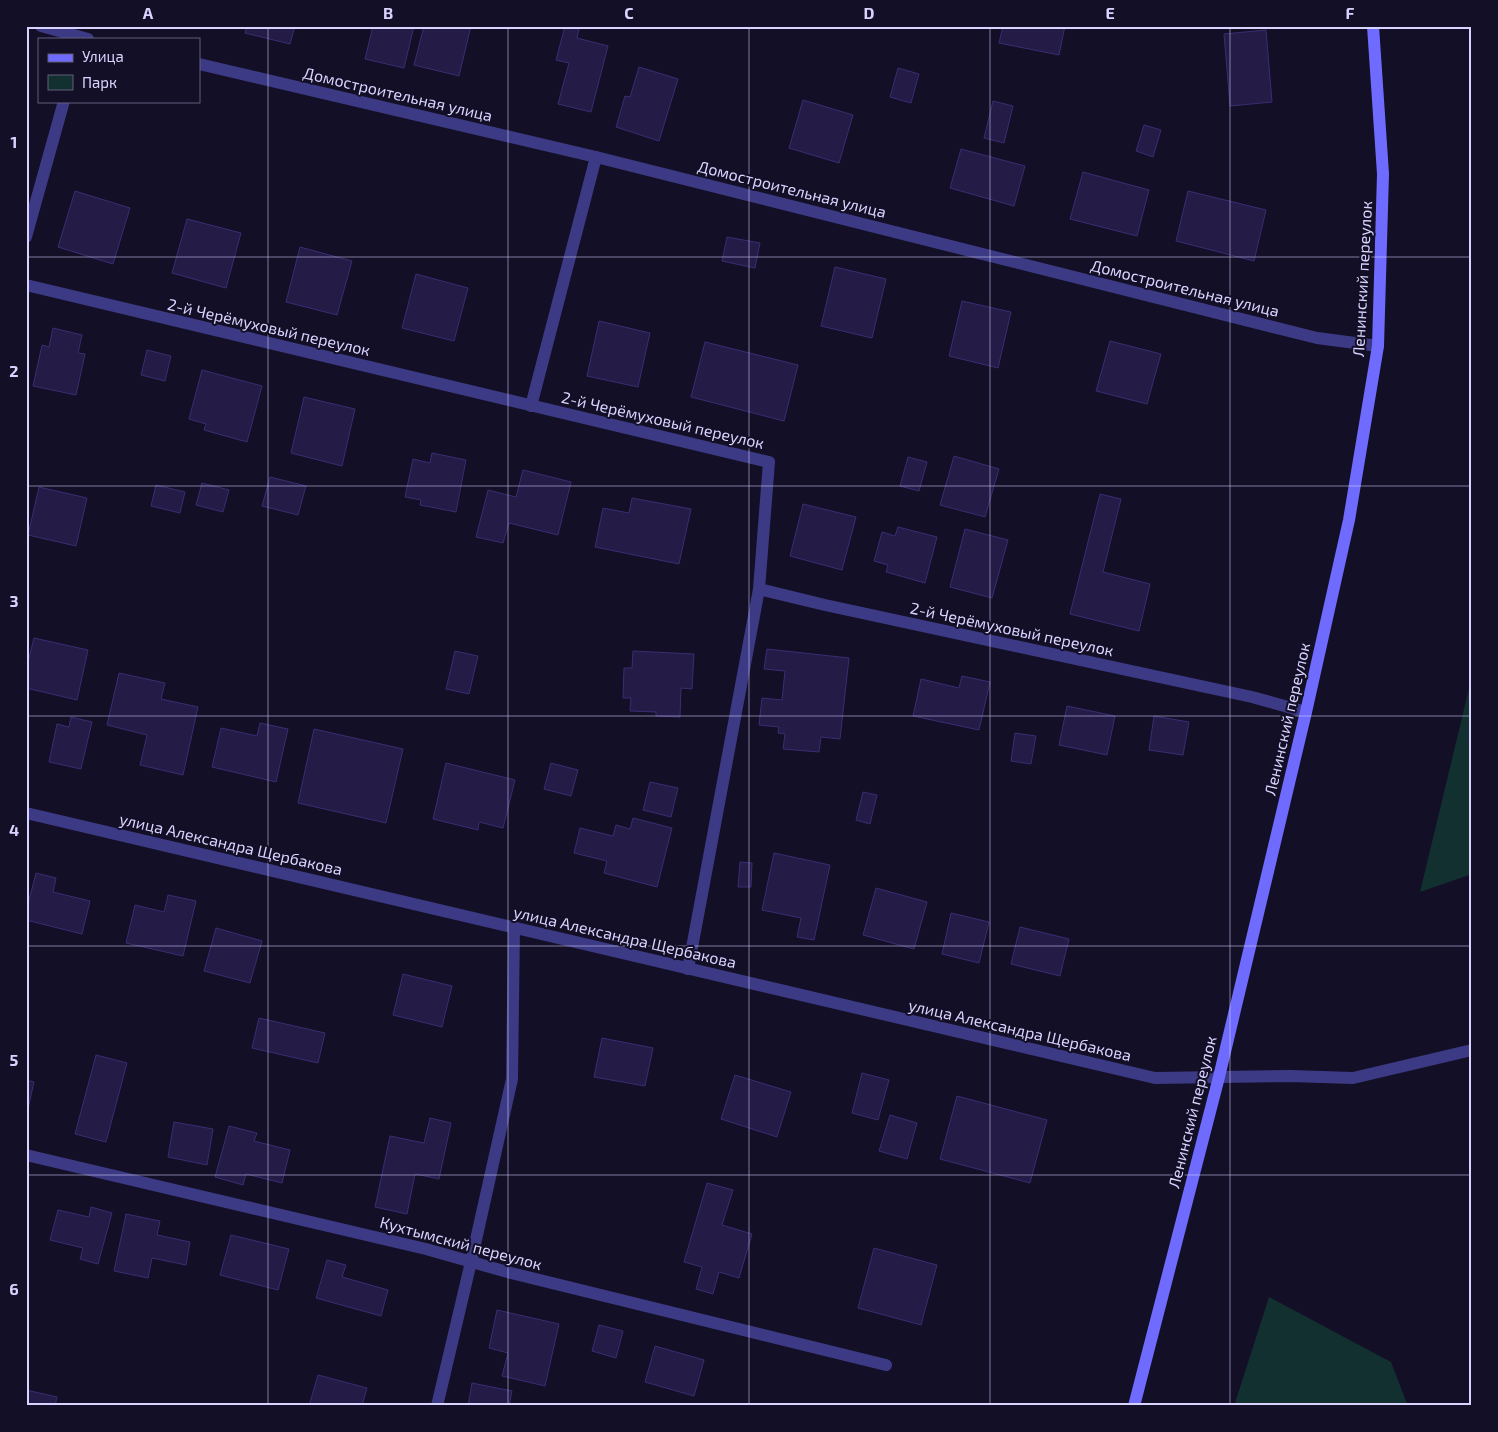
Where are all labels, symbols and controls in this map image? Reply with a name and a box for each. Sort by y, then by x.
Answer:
text: A [143,3,154,22]
text: B [383,3,393,22]
text: C [624,3,634,22]
text: D [864,3,875,22]
text: E [1105,3,1115,22]
text: F [1346,3,1355,22]
legend [38,38,200,102]
text: Улица [82,47,124,65]
street label: Домостроительная улица [301,62,495,126]
text: Парк [82,73,117,91]
text: 1 [11,132,17,151]
street label: Домостроительная улица [696,156,888,222]
street label: Ленинский переулок [1348,200,1376,358]
street label: Домостроительная улица [1089,255,1281,321]
street label: 2-й Черёмуховый переулок [166,294,373,360]
text: 2 [9,361,19,380]
street label: 2-й Черёмуховый переулок [560,387,767,453]
text: 3 [9,591,19,610]
street label: 2-й Черёмуховый переулок [908,598,1116,660]
street label: Ленинский переулок [1260,640,1314,797]
street label: улица Александра Щербакова [118,809,344,879]
text: 4 [9,820,19,839]
street label: улица Александра Щербакова [512,902,738,972]
street label: улица Александра Щербакова [907,995,1133,1065]
street label: Ленинский переулок [1163,1033,1221,1190]
text: 5 [10,1050,19,1069]
street label: Кухтымский переулок [378,1212,545,1274]
text: 6 [9,1279,19,1298]

